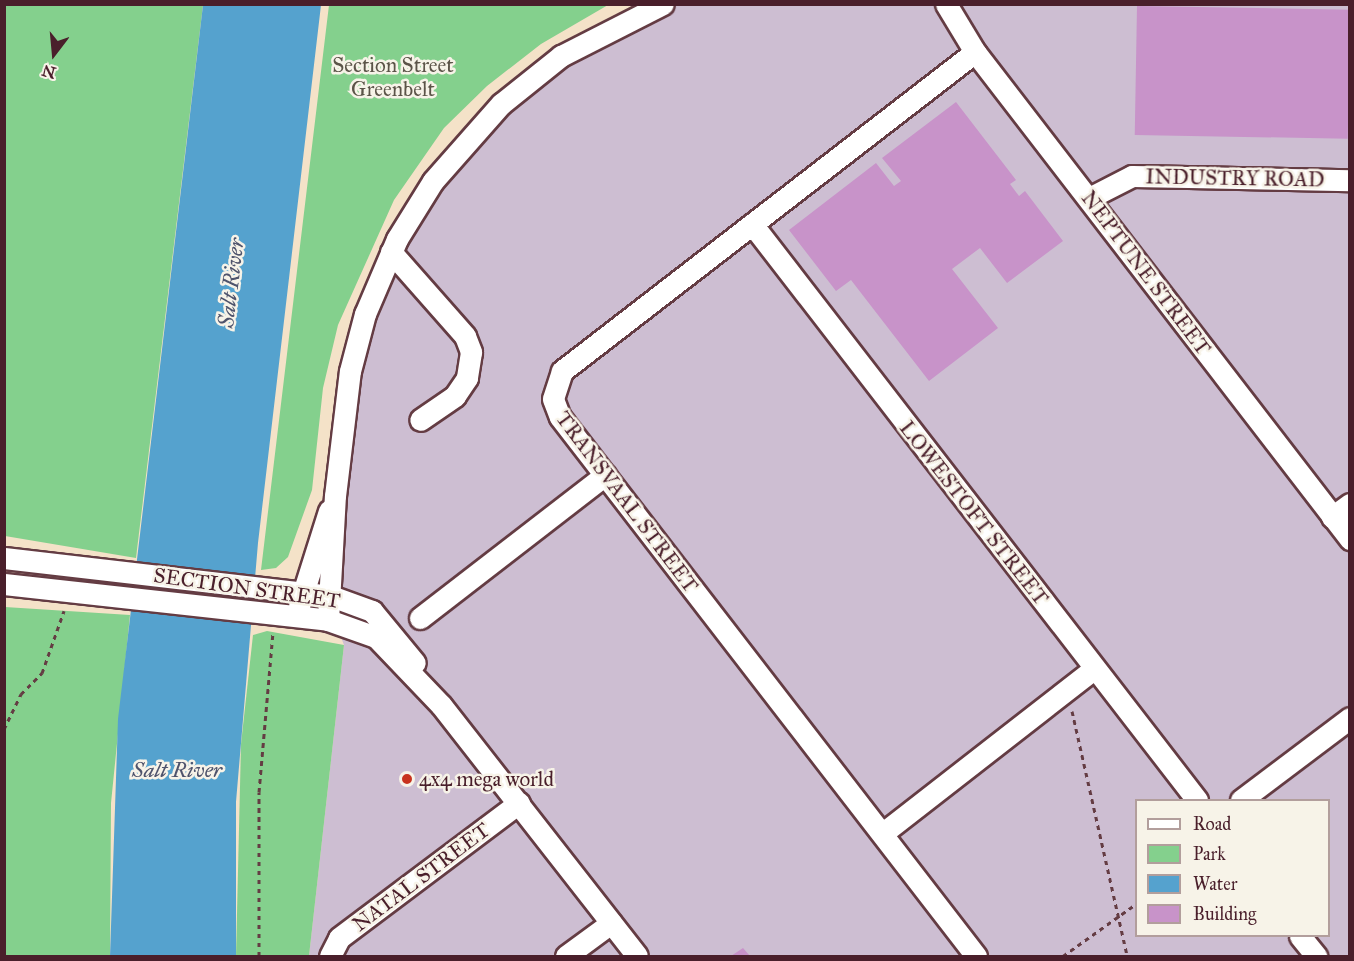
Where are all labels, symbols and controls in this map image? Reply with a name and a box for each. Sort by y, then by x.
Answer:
north arrow [24,24,84,84]
park label: Section Street Greenbelt [332,52,454,102]
text: N [40,61,58,83]
street label: INDUSTRY ROAD [1145,164,1325,192]
street label: NEPTUNE STREET [1076,186,1216,360]
water label: Salt River [212,237,250,329]
street label: TRANSVAAL STREET [551,406,703,598]
street label: LOWESTOFT STREET [894,416,1054,610]
street label: SECTION STREET [152,562,342,614]
water label: Salt River [132,757,222,783]
place label: 4x4 mega world [419,766,554,792]
marker: 4x4 mega world [400,772,414,786]
legend [1135,799,1330,937]
text: Road [1193,813,1231,835]
street label: NATAL STREET [347,817,495,937]
text: Park [1193,843,1226,865]
text: Water [1193,873,1237,895]
text: Building [1193,903,1256,925]

